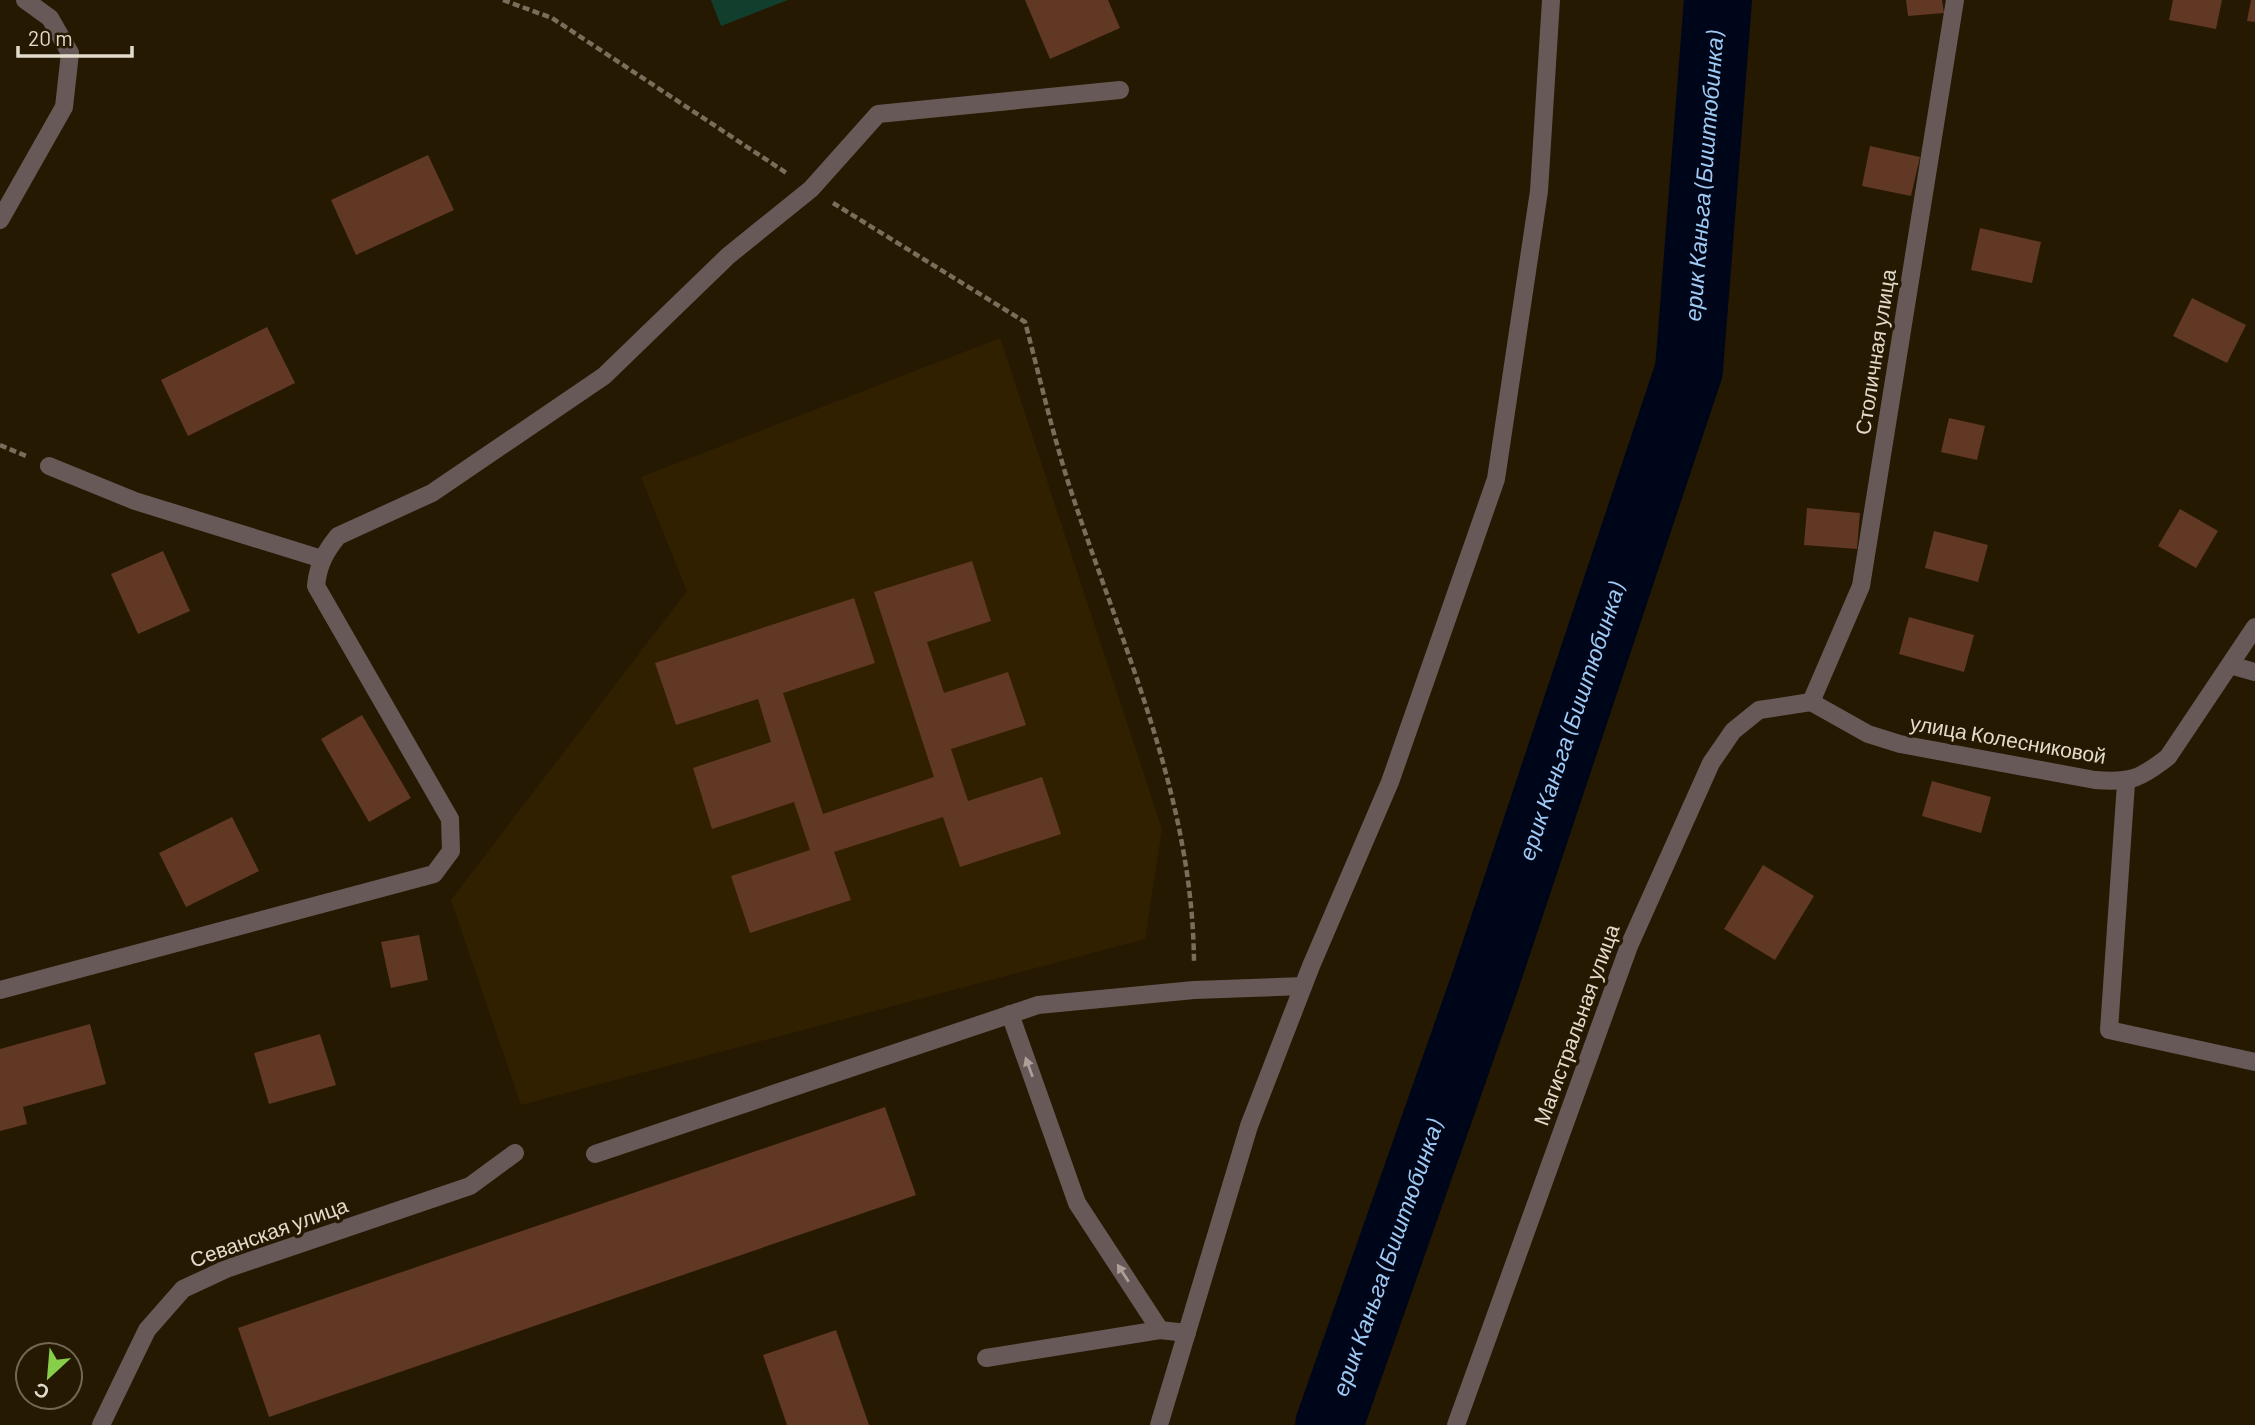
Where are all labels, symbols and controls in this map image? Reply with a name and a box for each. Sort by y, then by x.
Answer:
scale bar [18,14,131,58]
text: 20 m [28,25,73,50]
water label: ерик Каньга (Биштюбинка) [1678,29,1729,322]
street label: Столичная улица [1849,267,1900,436]
water label: ерик Каньга (Биштюбинка) [1512,578,1630,864]
street label: улица Колесниковой [1908,709,2108,768]
street label: Магистральная улица [1528,920,1624,1128]
one-way arrow [1023,1057,1034,1078]
water label: ерик Каньга (Биштюбинка) [1325,1115,1449,1399]
street label: Севанская улица [186,1191,351,1272]
one-way arrow [1117,1263,1130,1282]
north arrow [14,1341,84,1411]
text: С [30,1378,53,1405]

